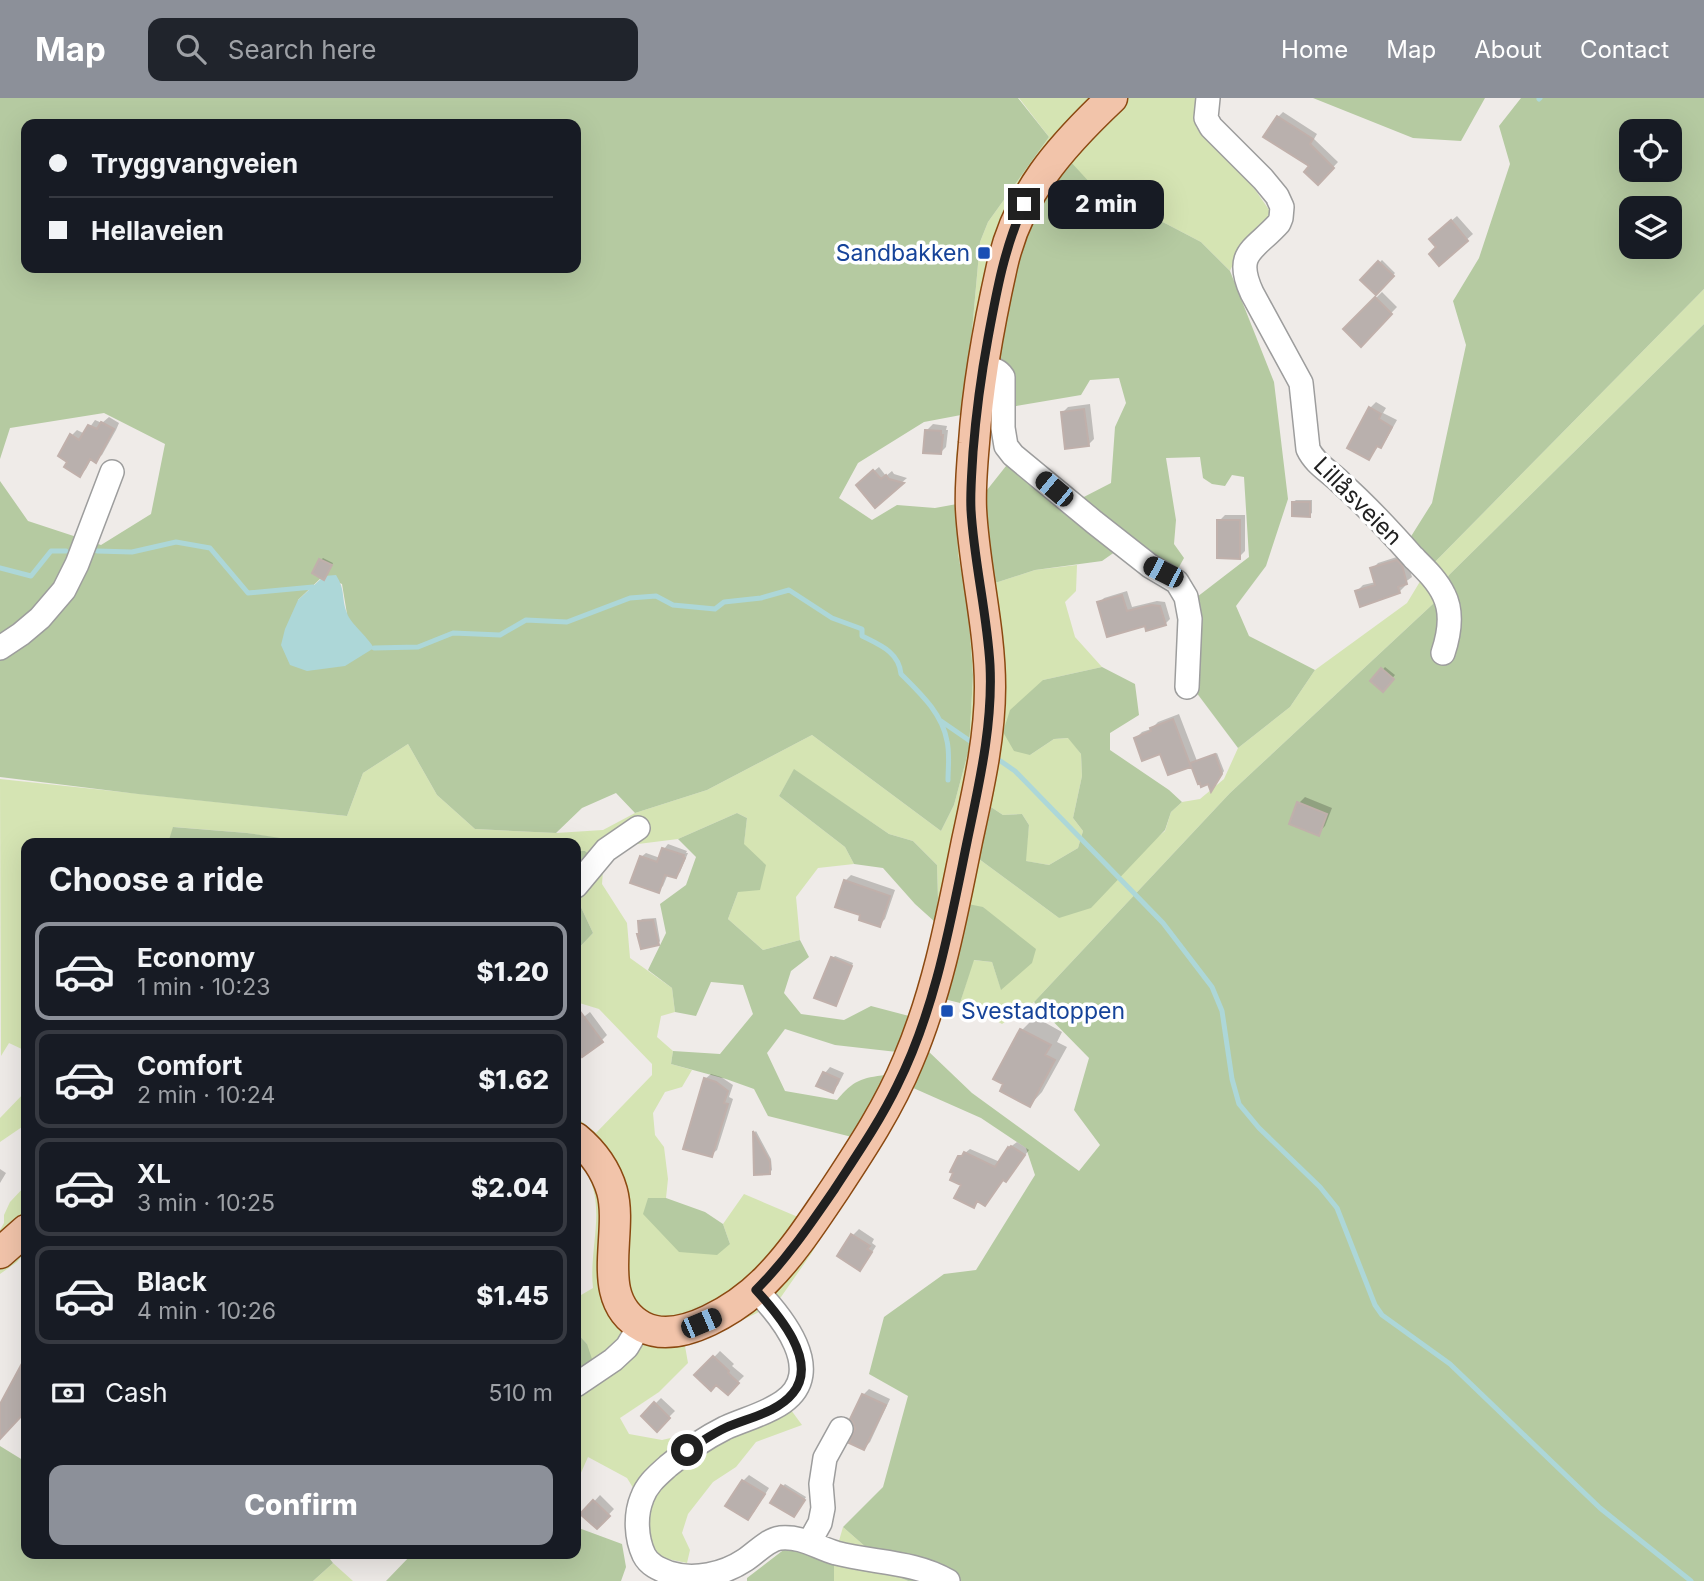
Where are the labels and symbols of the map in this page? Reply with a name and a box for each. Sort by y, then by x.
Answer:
callout: 2 min [1048,180,1164,228]
route end [1008,188,1040,220]
place label: Sandbakken [836,239,970,267]
marker: Sandbakken [976,245,992,261]
street label: Lillåsveien [1308,451,1408,551]
car [1032,467,1077,511]
car [1140,553,1187,591]
place label: Svestadtoppen [961,997,1125,1025]
marker: Svestadtoppen [939,1003,955,1019]
car [678,1305,725,1341]
route start [671,1434,703,1466]

